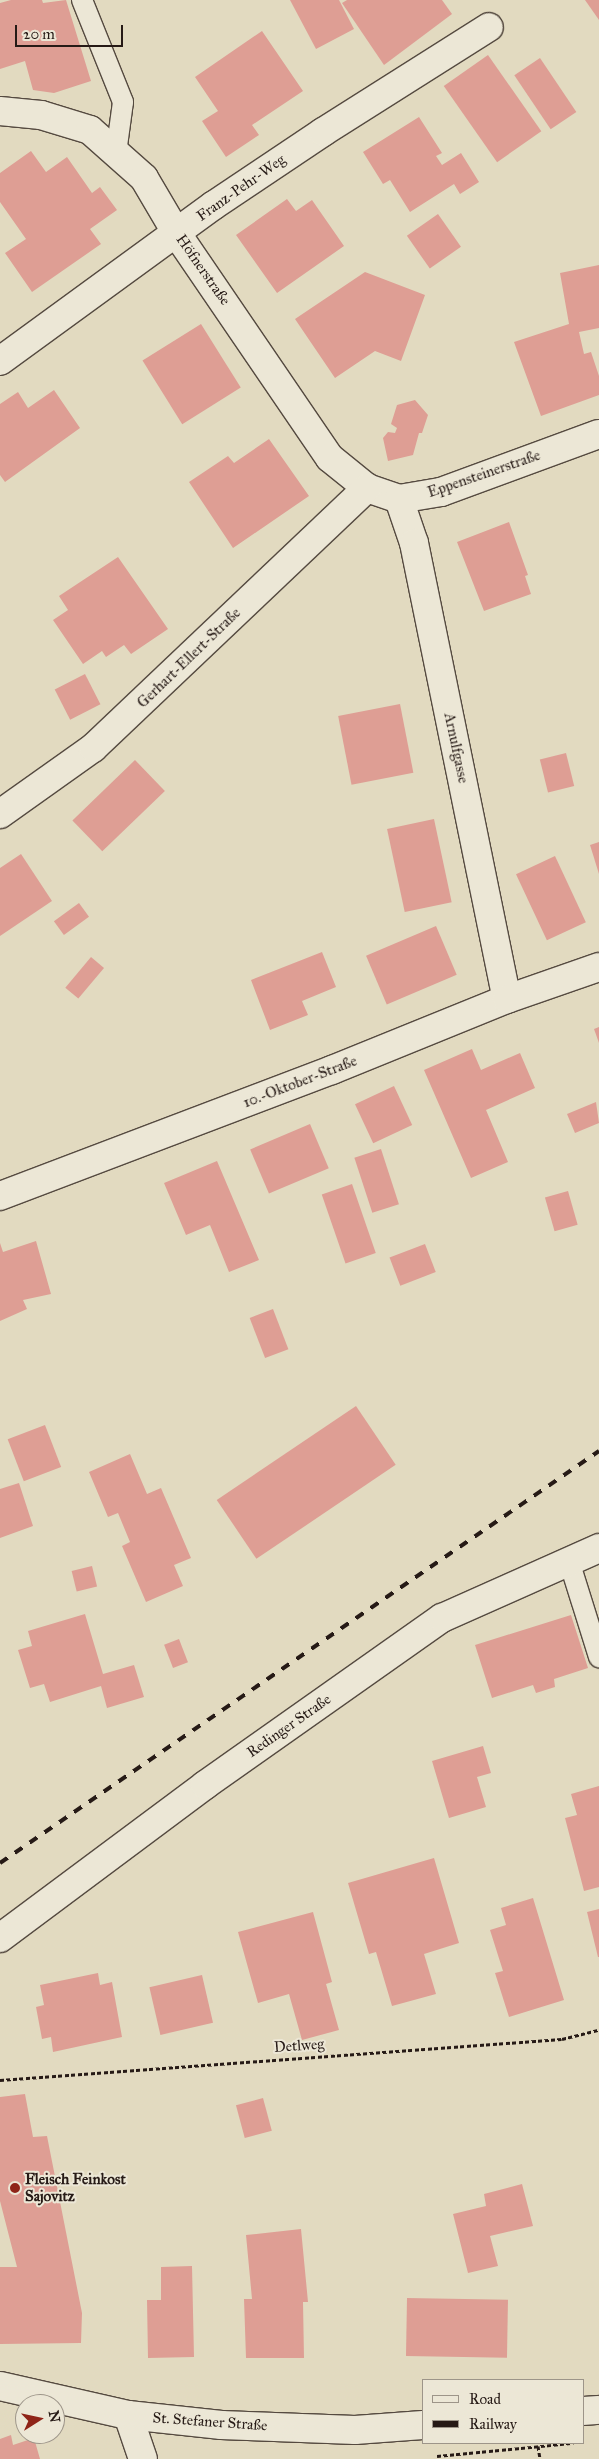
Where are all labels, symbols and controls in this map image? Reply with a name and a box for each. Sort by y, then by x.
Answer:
scale bar [18,15,125,47]
text: 20 m [23,25,55,43]
street label: Franz-Pehr-Weg [193,151,289,225]
street label: Höfnerstraße [172,231,234,309]
street label: Eppensteinerstraße [425,446,543,502]
street label: Gerhart-Ellert-Straße [134,604,244,712]
street label: Arnulfgasse [440,711,472,785]
street label: 10.-Oktober-Straße [241,1052,359,1112]
street label: Redinger Straße [243,1690,335,1762]
street label: Detlweg [273,2035,325,2057]
place label: Fleisch Feinkost Sajovitz [25,2170,126,2205]
marker: Fleisch Feinkost Sajovitz [9,2182,21,2194]
legend [422,2379,584,2444]
text: Road [469,2390,501,2408]
north arrow [15,2394,65,2444]
text: N [45,2409,64,2424]
street label: St. Stefaner Straße [152,2409,268,2435]
text: Railway [469,2415,517,2433]

